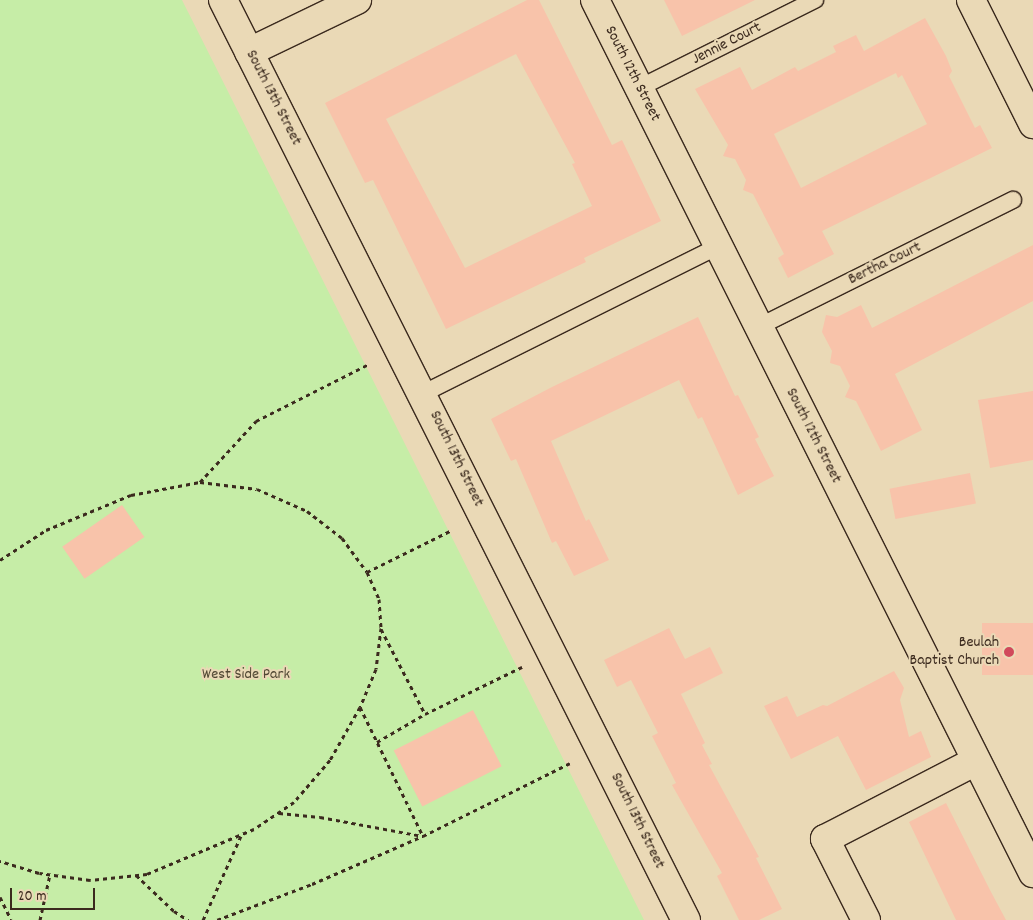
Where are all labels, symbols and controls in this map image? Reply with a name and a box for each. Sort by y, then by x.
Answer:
street label: Jennie Court [689,18,765,70]
street label: South 12th Street [600,23,664,125]
street label: South 13th Street [241,47,305,149]
street label: Bertha Court [845,238,925,290]
street label: South 12th Street [781,385,845,487]
street label: South 13th Street [424,408,488,510]
place label: Beulah Baptist Church [910,633,999,671]
marker: Beulah Baptist Church [1003,646,1015,658]
park label: West Side Park [202,665,290,685]
street label: South 13th Street [605,770,669,872]
scale bar [12,878,98,910]
text: 20 m [18,886,46,908]

